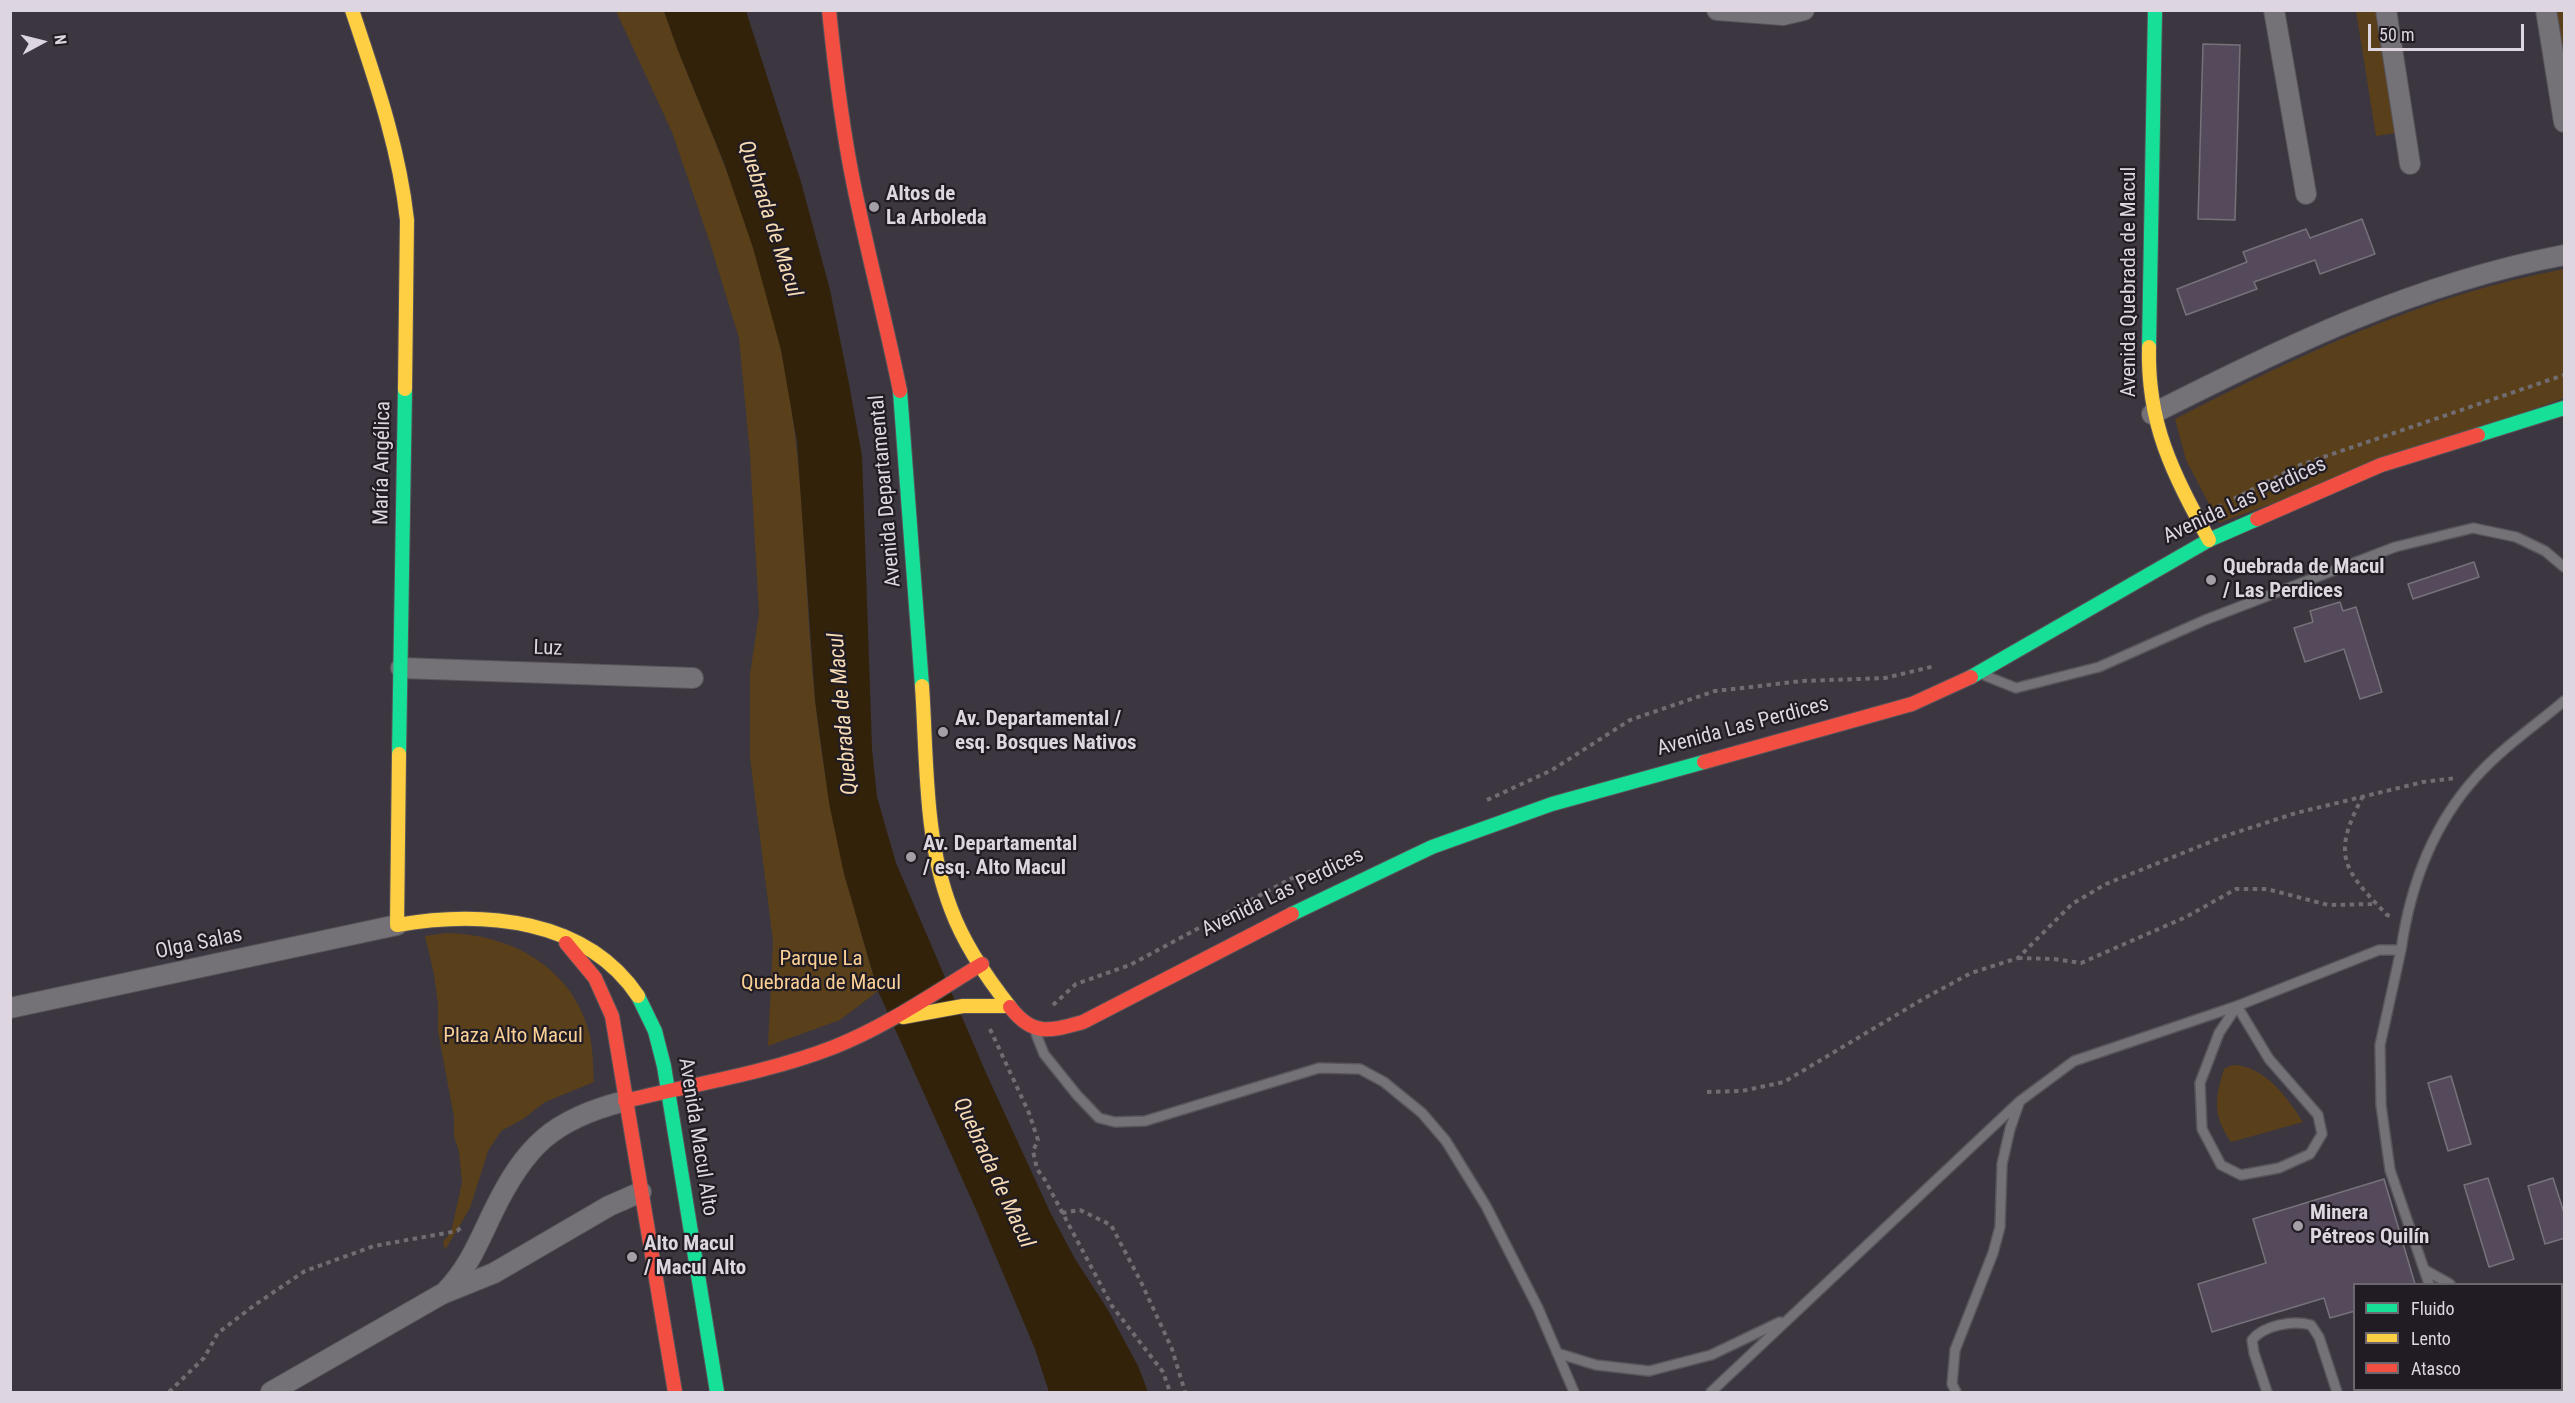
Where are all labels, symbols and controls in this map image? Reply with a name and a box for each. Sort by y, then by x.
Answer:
north arrow [12,12,72,72]
scale bar [2371,12,2527,50]
text: 50 m [2379,24,2414,45]
text: N [50,34,70,46]
water label: Quebrada de Macul [731,138,807,300]
street label: Avenida Quebrada de Macul [2117,167,2143,397]
place label: Altos de La Arboleda [886,182,987,232]
marker: Altos de La Arboleda [867,200,881,214]
street label: Avenida Departamental [865,394,907,588]
street label: María Angélica [369,401,397,525]
street label: Avenida Las Perdices [2159,452,2331,550]
place label: Quebrada de Macul / Las Perdices [2223,555,2385,605]
marker: Quebrada de Macul / Las Perdices [2204,573,2218,587]
water label: Quebrada de Macul [824,632,864,796]
street label: Luz [533,636,563,662]
street label: Avenida Las Perdices [1654,692,1832,762]
place label: Av. Departamental / esq. Bosques Nativos [955,707,1137,757]
marker: Av. Departamental / esq. Bosques Nativos [936,725,950,739]
place label: Av. Departamental / esq. Alto Macul [923,832,1077,882]
street label: Avenida Las Perdices [1198,843,1368,943]
marker: Av. Departamental / esq. Alto Macul [904,850,918,864]
street label: Olga Salas [153,923,245,965]
park label: Parque La Quebrada de Macul [741,947,901,997]
park label: Plaza Alto Macul [443,1024,583,1050]
street label: Avenida Macul Alto [672,1056,722,1218]
water label: Quebrada de Macul [947,1094,1039,1252]
place label: Minera Pétreos Quilín [2310,1201,2429,1251]
marker: Minera Pétreos Quilín [2291,1219,2305,1233]
place label: Alto Macul / Macul Alto [644,1232,746,1282]
marker: Alto Macul / Macul Alto [625,1250,639,1264]
legend [2353,1283,2563,1391]
text: Fluido [2411,1298,2455,1319]
text: Lento [2411,1328,2451,1349]
text: Atasco [2411,1358,2461,1379]

